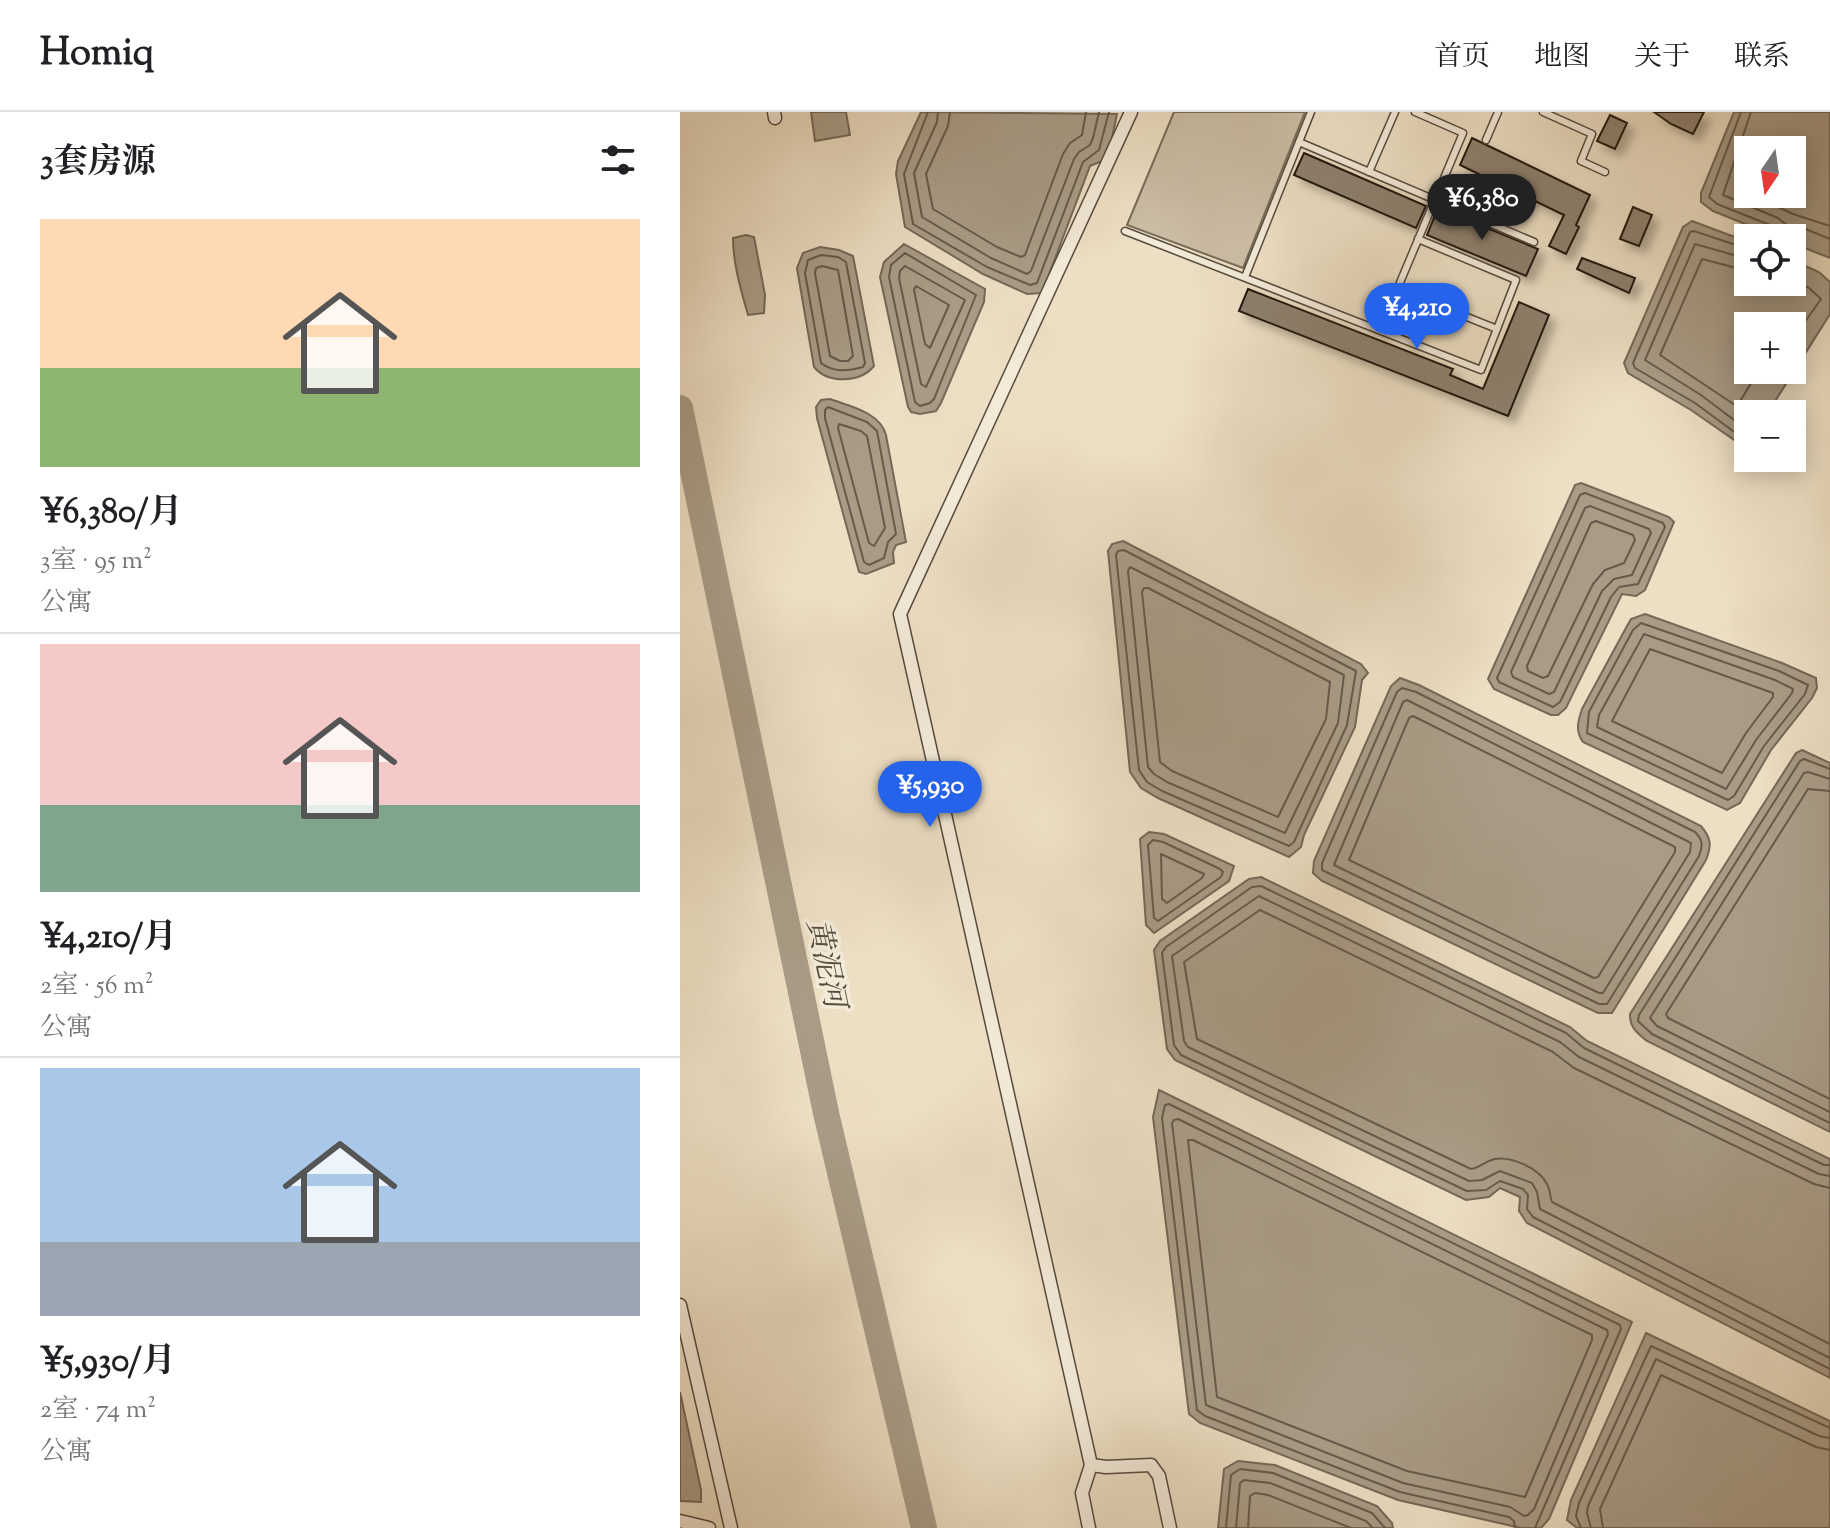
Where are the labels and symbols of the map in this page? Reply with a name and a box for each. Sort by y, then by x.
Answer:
north arrow [1734,136,1806,208]
pin: ¥6,380 [1417,174,1547,242]
pin: ¥4,210 [1352,283,1482,351]
pin: ¥5,930 [865,761,995,829]
water label: 黄泥河 [794,915,856,1017]

